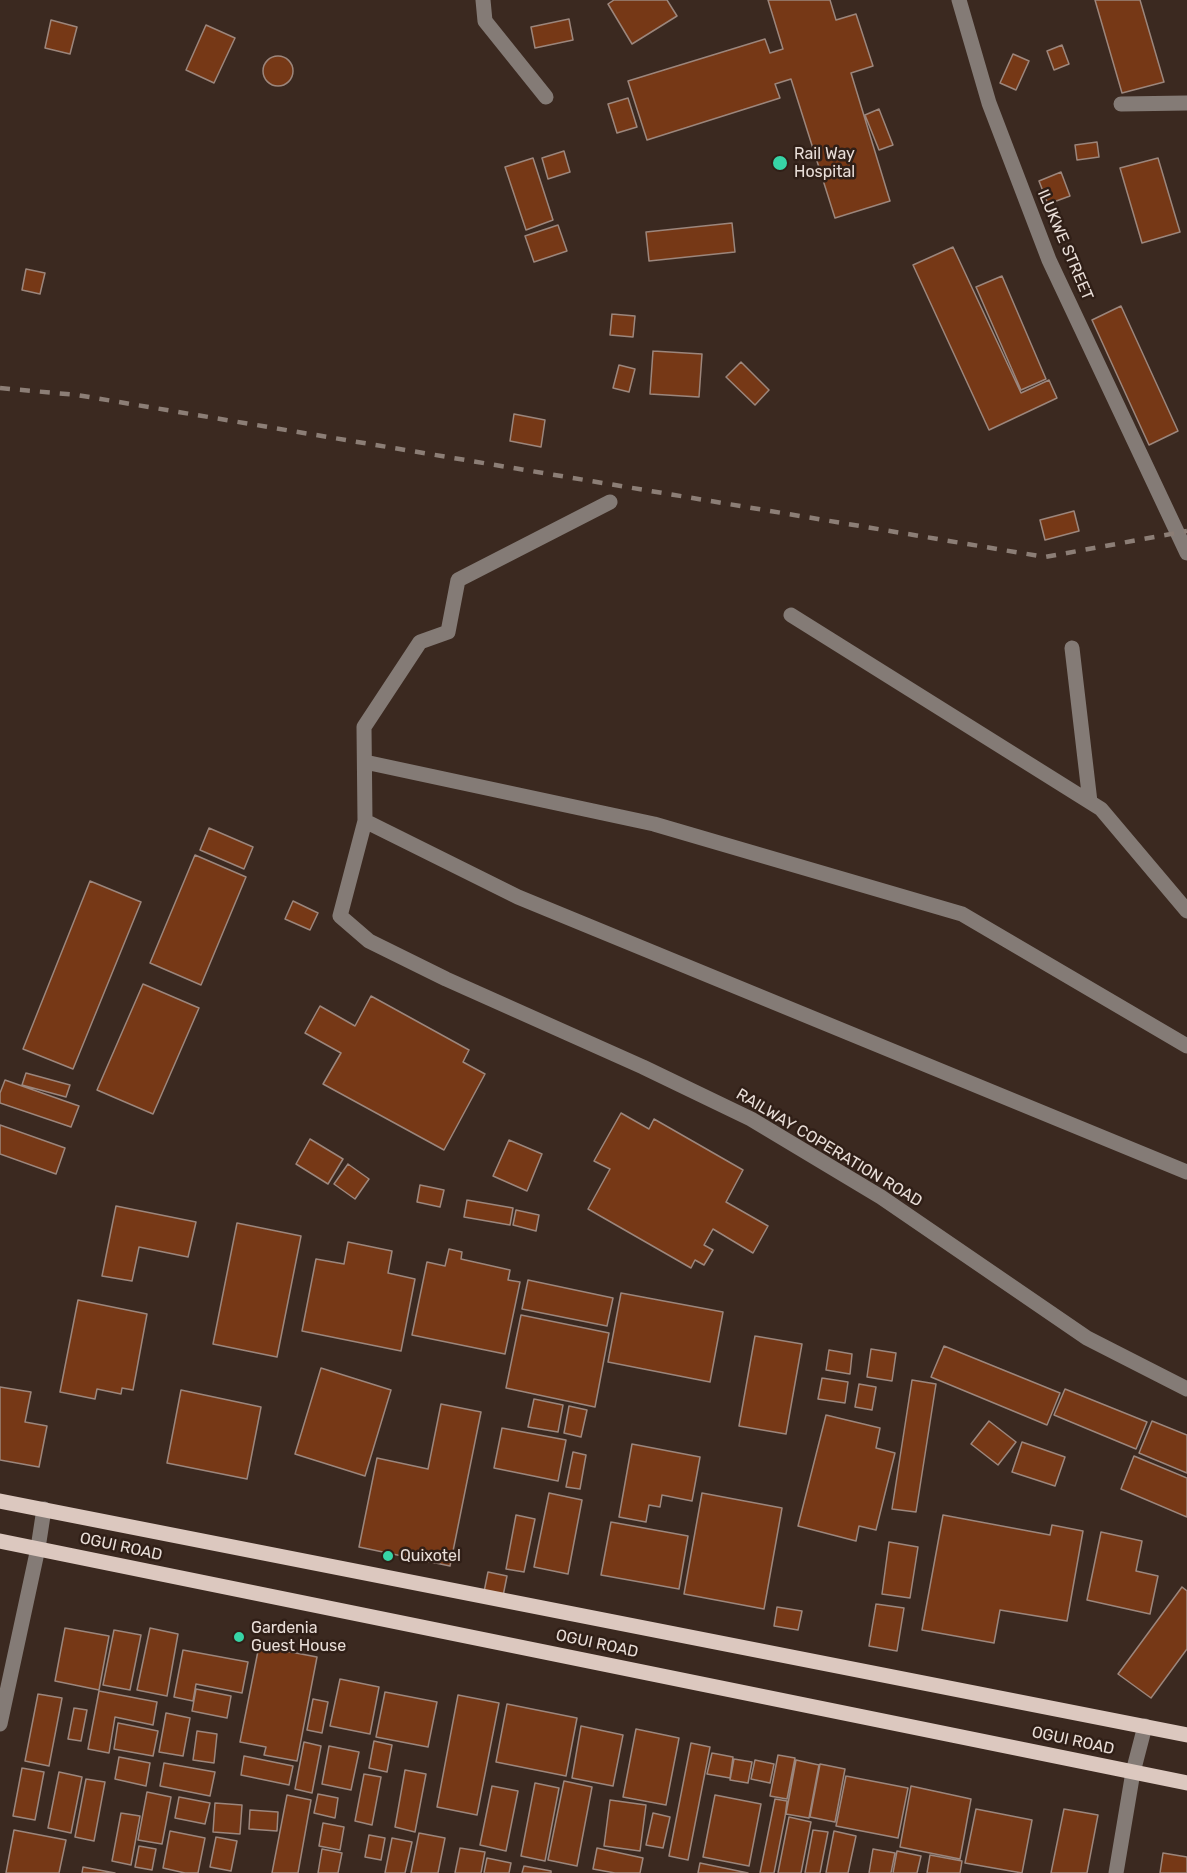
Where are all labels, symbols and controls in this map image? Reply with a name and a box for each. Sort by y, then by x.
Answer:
place label: Rail Way Hospital [794,144,855,182]
marker: Rail Way Hospital [771,154,789,172]
street label: ILUKWE STREET [1033,187,1097,303]
street label: RAILWAY COPERATION ROAD [732,1085,926,1211]
street label: OGUI ROAD [78,1529,164,1565]
place label: Quixotel [400,1546,461,1566]
marker: Quixotel [381,1549,395,1563]
place label: Gardenia Guest House [251,1618,346,1656]
street label: OGUI ROAD [554,1626,640,1662]
marker: Gardenia Guest House [232,1630,246,1644]
street label: OGUI ROAD [1030,1723,1116,1759]

